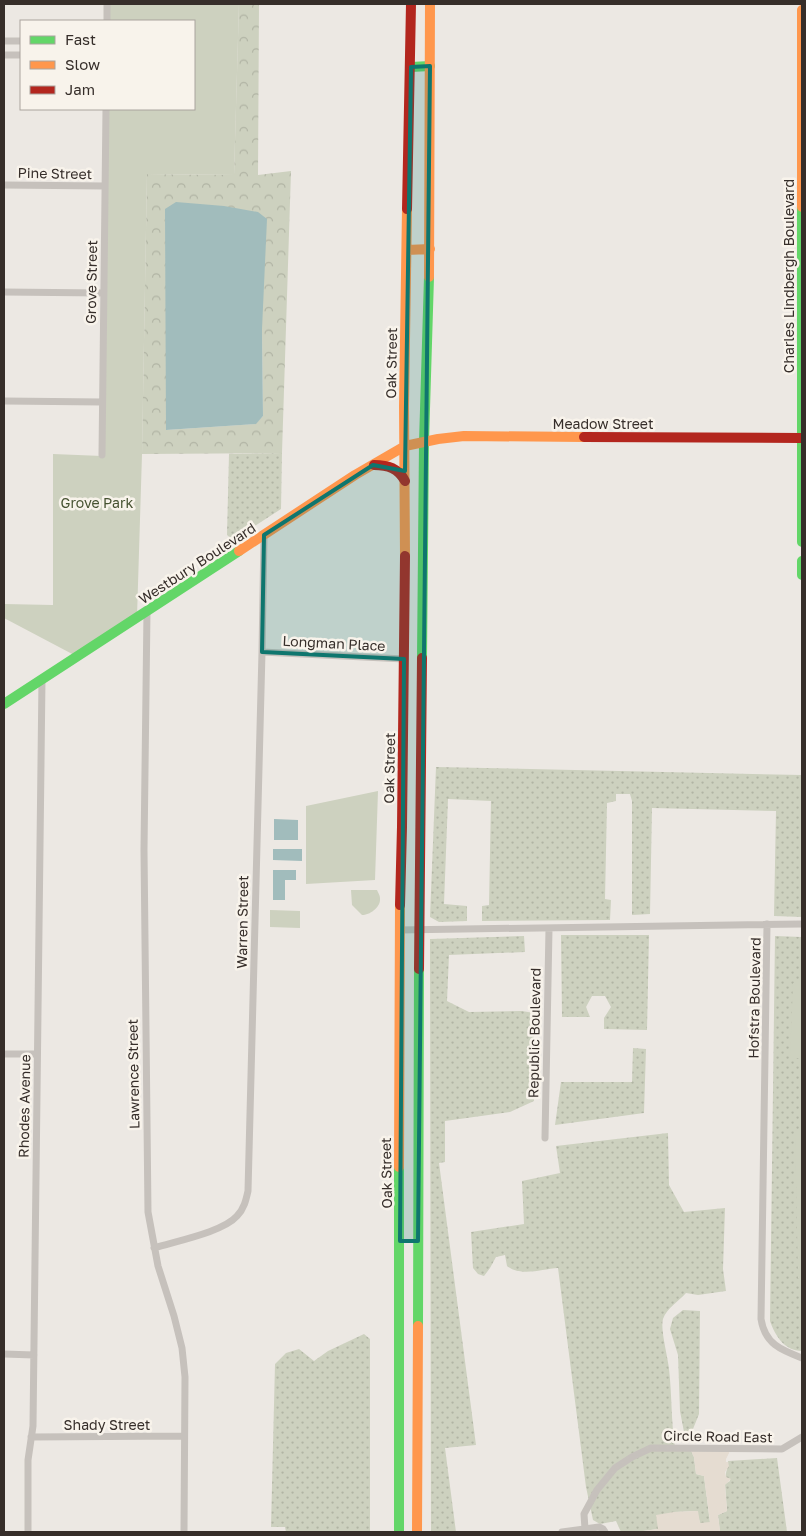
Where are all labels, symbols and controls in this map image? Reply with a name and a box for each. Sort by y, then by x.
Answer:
legend [20,20,195,110]
text: Fast [65,30,96,48]
text: Slow [65,55,100,73]
text: Jam [65,80,95,98]
street label: Pine Street [18,164,92,182]
street label: Charles Lindbergh Boulevard [780,179,797,373]
street label: Grove Street [82,240,100,324]
street label: Oak Street [382,327,400,399]
street label: Meadow Street [552,415,654,432]
park label: Grove Park [61,494,133,511]
street label: Westbury Boulevard [135,519,259,607]
street label: Longman Place [282,632,386,654]
street label: Oak Street [380,732,398,804]
street label: Warren Street [233,875,251,969]
street label: Hofstra Boulevard [744,937,764,1059]
street label: Republic Boulevard [524,968,544,1098]
street label: Lawrence Street [124,1019,142,1129]
street label: Rhodes Avenue [15,1054,33,1158]
street label: Oak Street [377,1137,395,1209]
street label: Shady Street [64,1416,150,1433]
street label: Circle Road East [663,1427,773,1445]

